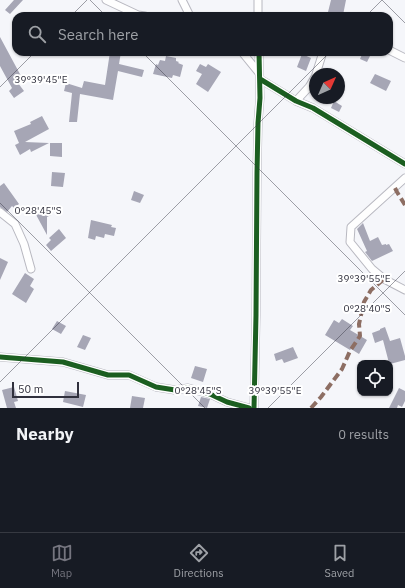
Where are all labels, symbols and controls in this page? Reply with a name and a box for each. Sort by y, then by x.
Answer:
search box [12,12,393,56]
icon: search [26,23,48,45]
text: Search here [58,25,138,44]
north arrow [309,68,345,104]
text: 39°39'45"E [14,73,68,86]
text: 0°28'45"S [14,204,62,217]
text: 39°39'55"E [337,272,391,285]
text: 0°28'40"S [343,302,391,315]
map controls [357,360,393,396]
button: locate [357,360,393,396]
scale bar [12,380,79,399]
text: 50 m [18,382,43,396]
text: 0°28'45"S [174,384,222,397]
text: 39°39'55"E [248,384,302,397]
text: Nearby [16,423,74,445]
text: 0 results [338,426,389,443]
tab: Map [51,542,73,580]
tab: Directions [174,542,224,580]
tab: Saved [325,542,354,580]

